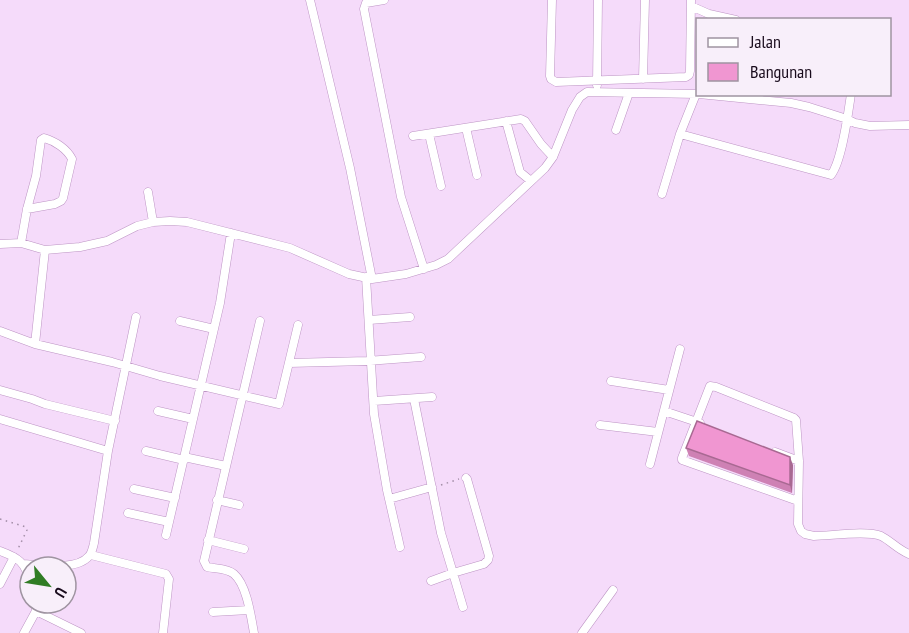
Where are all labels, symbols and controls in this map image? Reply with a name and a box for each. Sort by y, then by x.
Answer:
legend [696,18,891,96]
text: Jalan [749,30,781,53]
text: Bangunan [750,60,812,83]
north arrow [18,555,78,615]
text: U [50,584,72,601]

